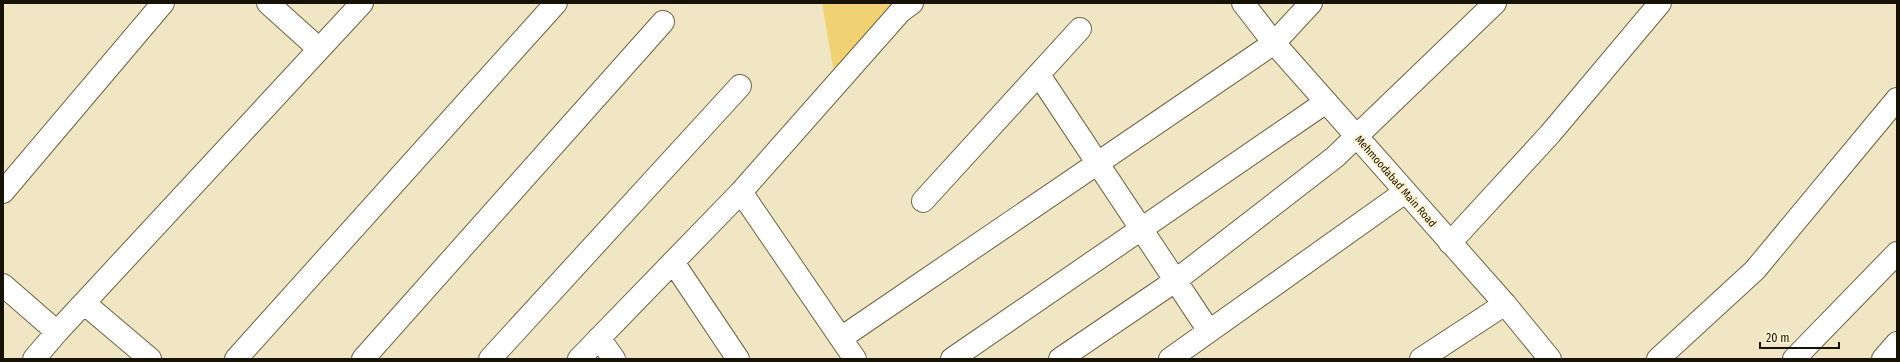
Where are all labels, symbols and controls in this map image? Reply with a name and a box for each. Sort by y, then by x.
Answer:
street label: Mehmoodabad Main Road [1352,133,1439,230]
scale bar [1760,324,1839,350]
text: 20 m [1766,331,1790,345]

